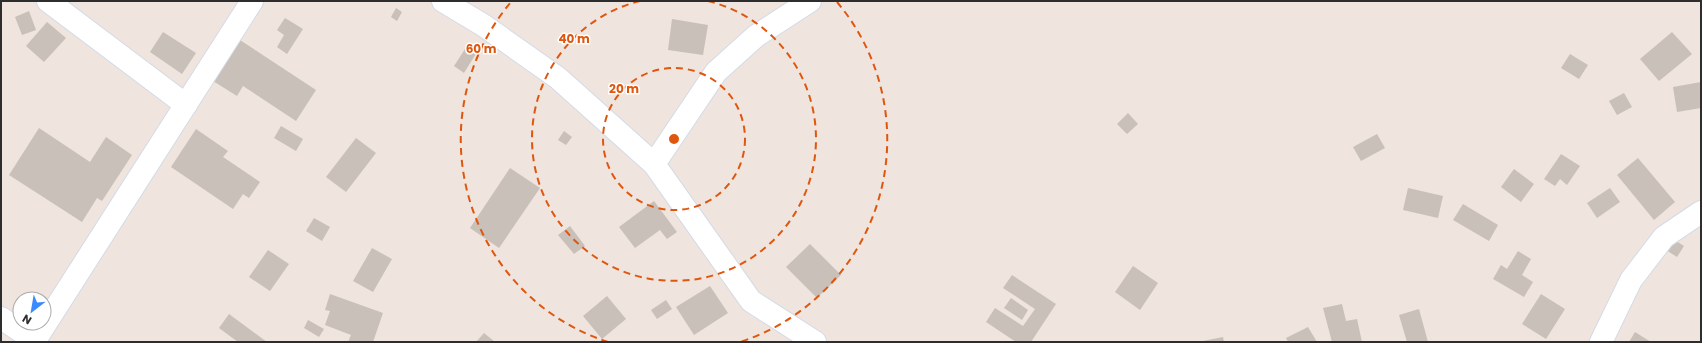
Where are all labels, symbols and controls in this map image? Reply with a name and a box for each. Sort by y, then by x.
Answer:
text: 40 m [558,30,590,47]
text: 60 m [466,40,497,57]
text: 20 m [609,80,639,97]
centre of rings [667,132,681,146]
north arrow [12,291,52,331]
text: N [19,311,35,329]

